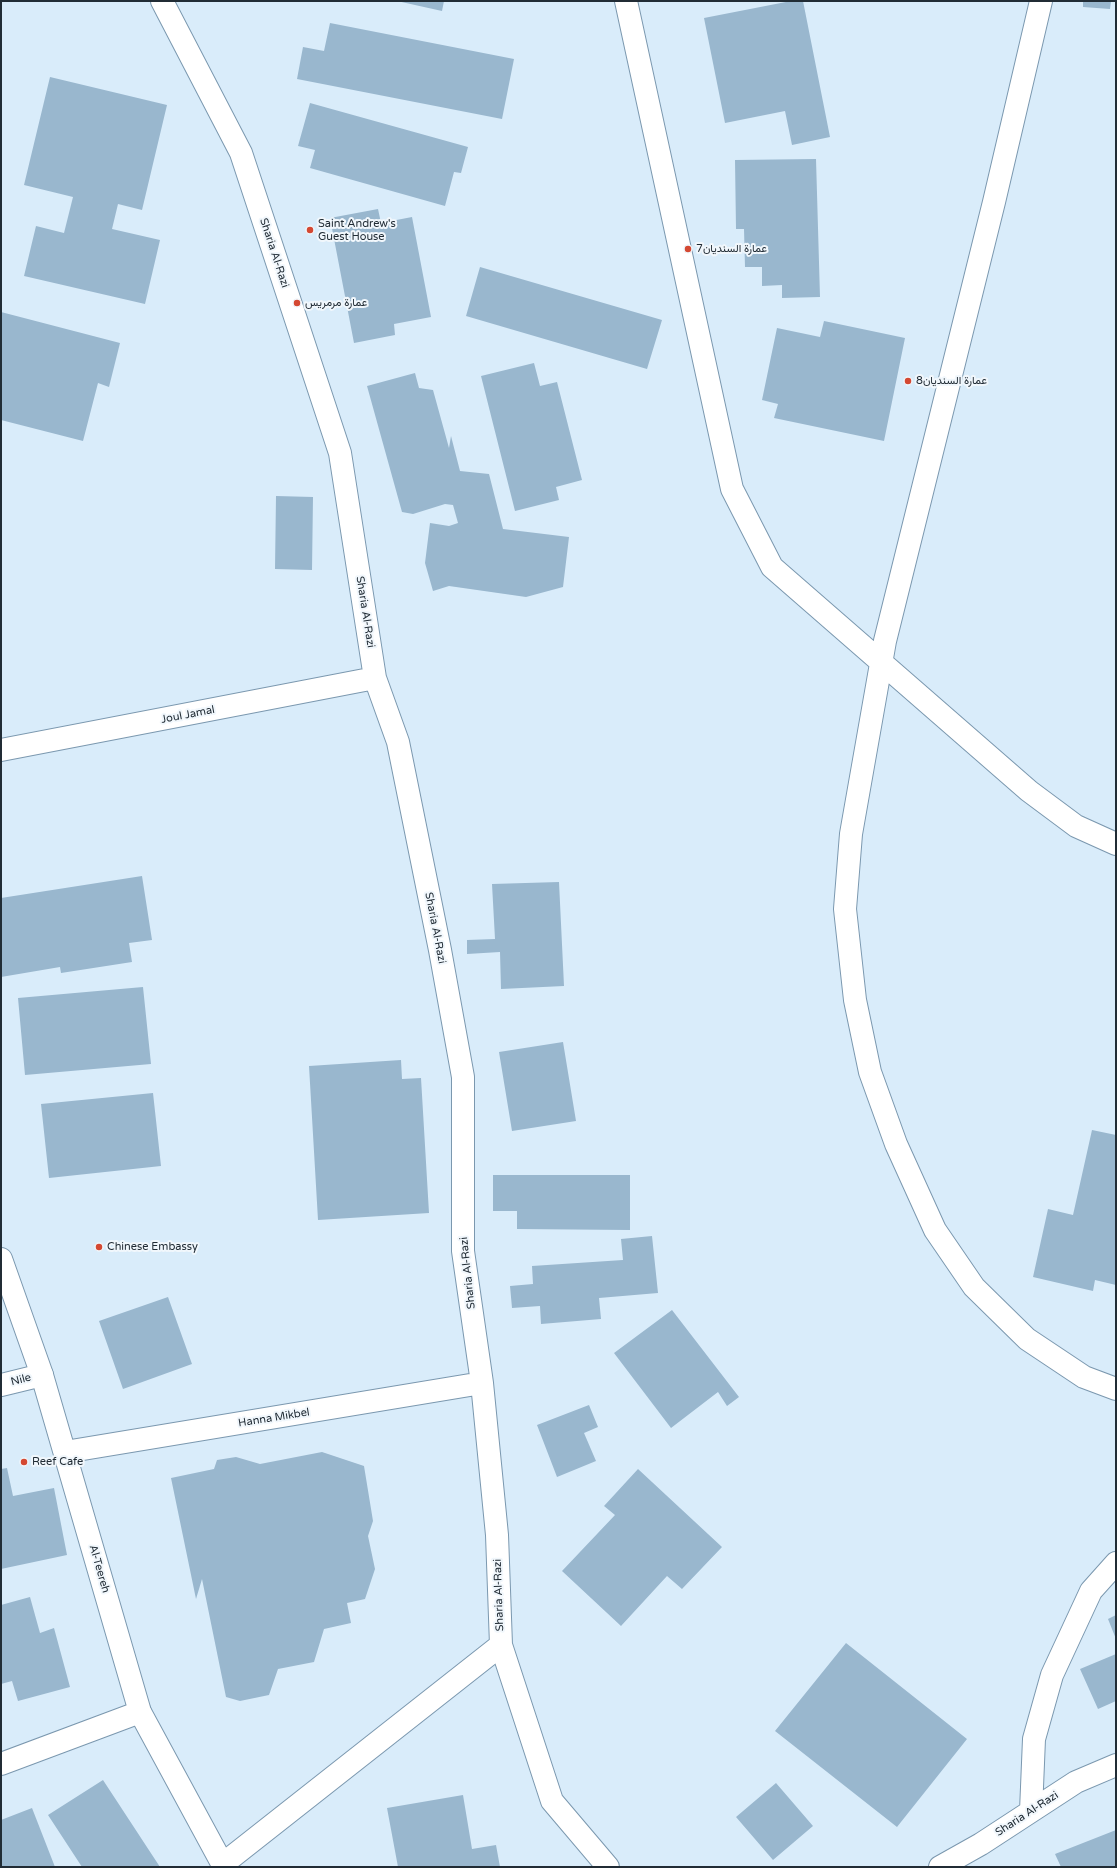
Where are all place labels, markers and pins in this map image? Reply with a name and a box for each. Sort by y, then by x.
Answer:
place label: Saint Andrew's Guest House [318,217,396,243]
marker: Saint Andrew's Guest House [305,225,315,235]
place label: عمارة السنديان7 [696,242,767,256]
marker: عمارة السنديان7 [683,244,693,254]
place label: عمارة مرمريس [305,296,367,310]
marker: عمارة مرمريس [292,298,302,308]
place label: عمارة السنديان8 [916,374,987,388]
marker: عمارة السنديان8 [903,376,913,386]
place label: Chinese Embassy [107,1240,198,1254]
marker: Chinese Embassy [94,1242,104,1252]
place label: Reef Cafe [32,1455,83,1469]
marker: Reef Cafe [19,1457,29,1467]

